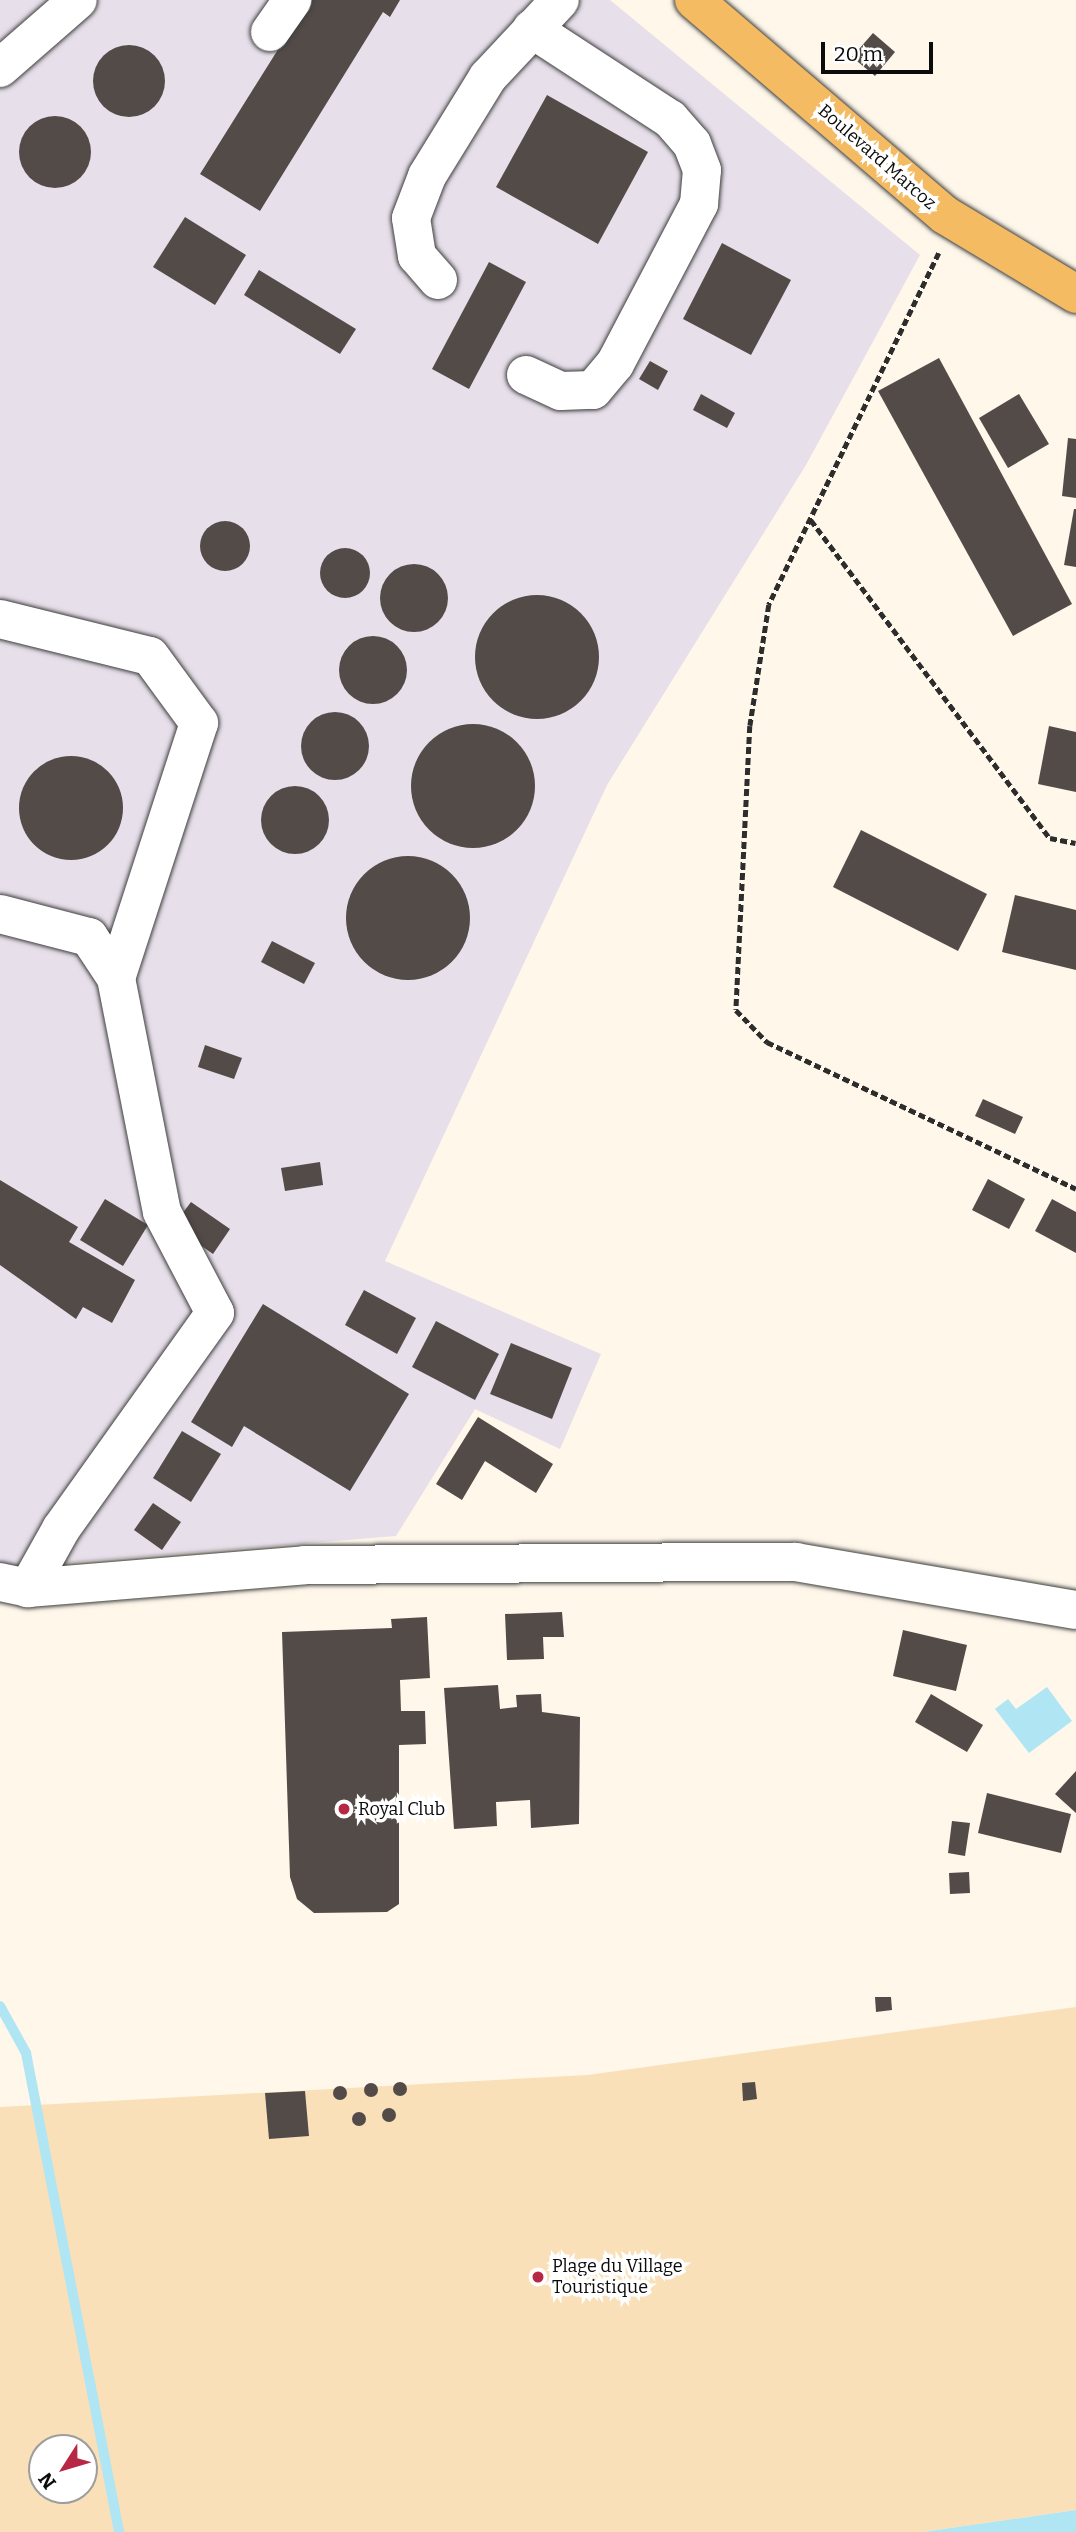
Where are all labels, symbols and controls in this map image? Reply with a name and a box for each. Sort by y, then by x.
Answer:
scale bar [824,28,936,72]
text: 20 m [834,41,883,67]
street label: Boulevard Marcoz [814,100,940,214]
place label: Royal Club [358,1798,445,1820]
marker: Royal Club [336,1801,352,1817]
place label: Plage du Village Touristique [552,2256,683,2298]
marker: Plage du Village Touristique [530,2269,546,2285]
north arrow [28,2434,98,2504]
text: N [34,2468,61,2494]

